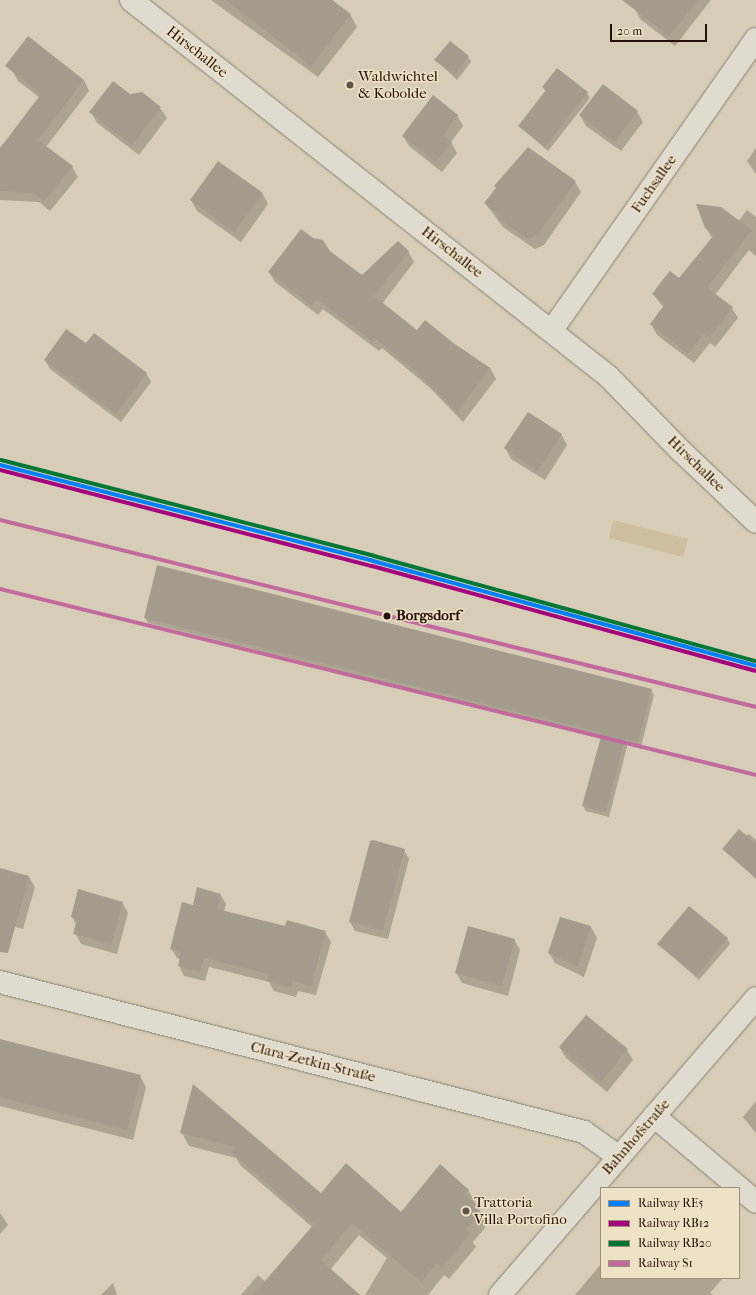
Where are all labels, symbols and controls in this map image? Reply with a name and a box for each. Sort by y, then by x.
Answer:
scale bar [612,16,709,42]
street label: Hirschallee [163,22,231,82]
text: 20 m [617,24,642,38]
place label: Waldwichtel & Kobolde [358,67,438,102]
marker: Waldwichtel & Kobolde [345,80,355,90]
street label: Fuchsallee [627,151,681,217]
street label: Hirschallee [418,222,486,282]
street label: Hirschallee [663,432,729,496]
place label: Borgsdorf [396,607,460,625]
marker: Borgsdorf [381,610,393,622]
street label: Clara-Zetkin-Straße [249,1038,377,1086]
street label: Bahnhofstraße [598,1095,674,1179]
legend [600,1187,740,1279]
place label: Trattoria Villa Portofino [474,1193,567,1228]
text: Railway RE5 [638,1196,704,1210]
marker: Trattoria Villa Portofino [461,1206,471,1216]
text: Railway RB12 [638,1216,709,1230]
text: Railway RB20 [638,1236,712,1250]
text: Railway S1 [638,1256,693,1270]

